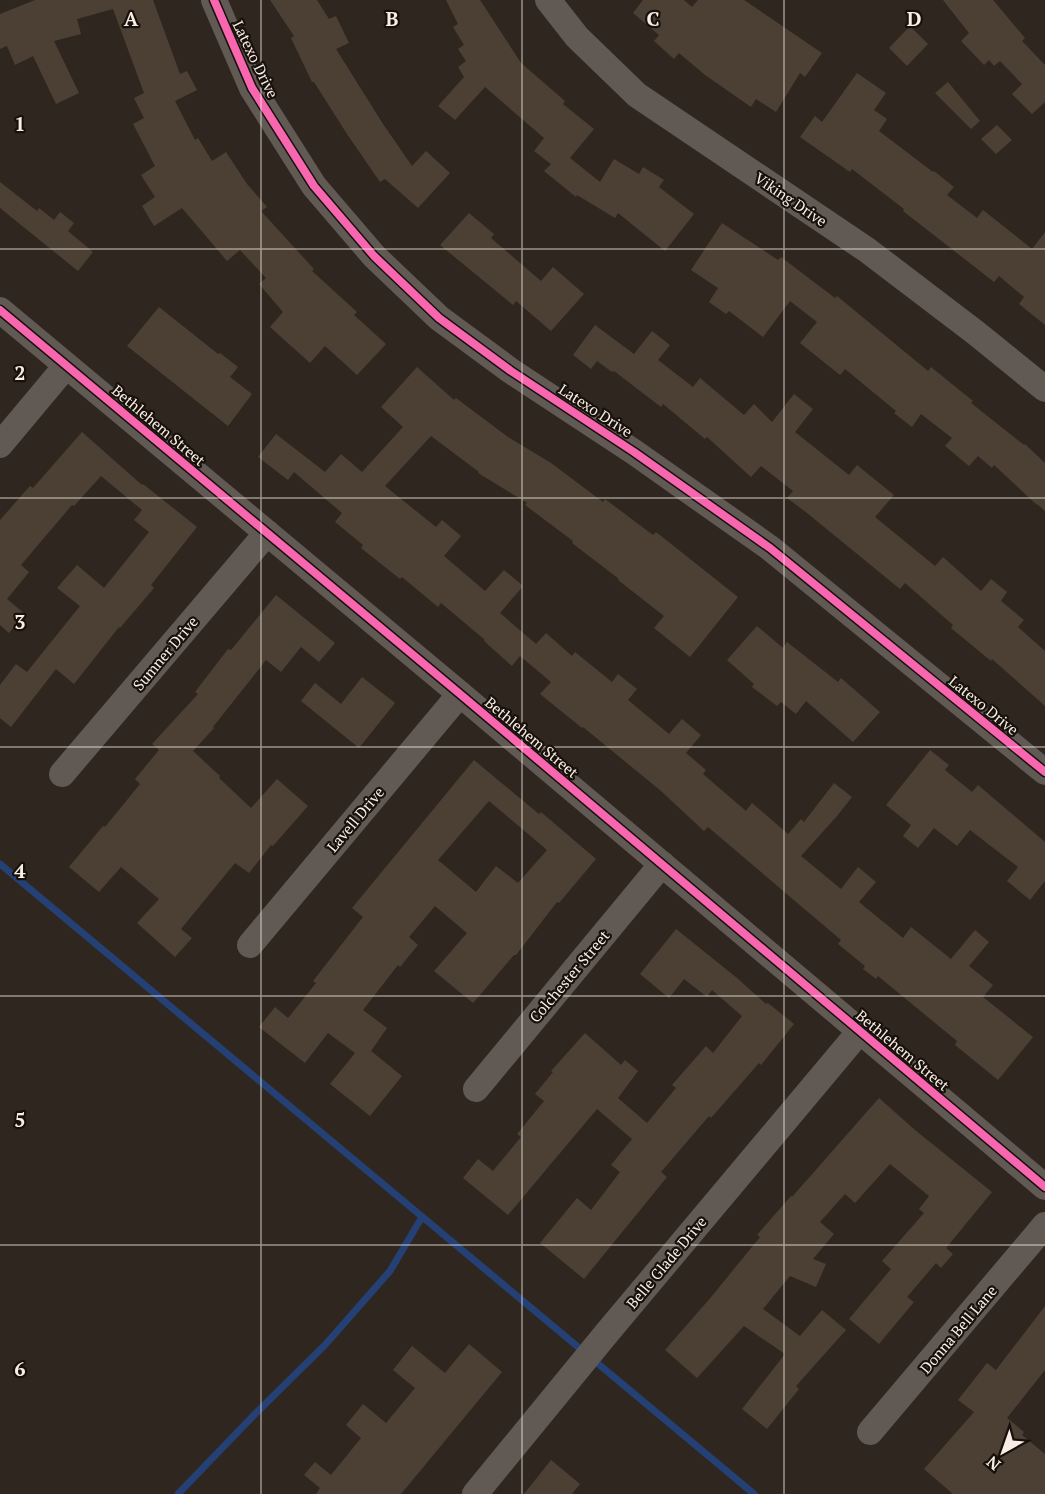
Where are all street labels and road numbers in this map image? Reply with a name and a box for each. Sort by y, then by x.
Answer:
street label: Latexo Drive [229,17,283,101]
street label: Viking Drive [751,167,831,231]
street label: Latexo Drive [555,379,637,441]
street label: Bethlehem Street [108,380,210,470]
street label: Sumner Drive [128,612,202,694]
street label: Latexo Drive [945,671,1023,739]
street label: Bethlehem Street [481,692,583,782]
street label: Lavell Drive [322,782,388,856]
street label: Colchester Street [525,925,614,1026]
street label: Bethlehem Street [852,1005,954,1095]
street label: Belle Glade Drive [621,1212,711,1312]
street label: Donna Bell Lane [915,1281,1001,1377]

